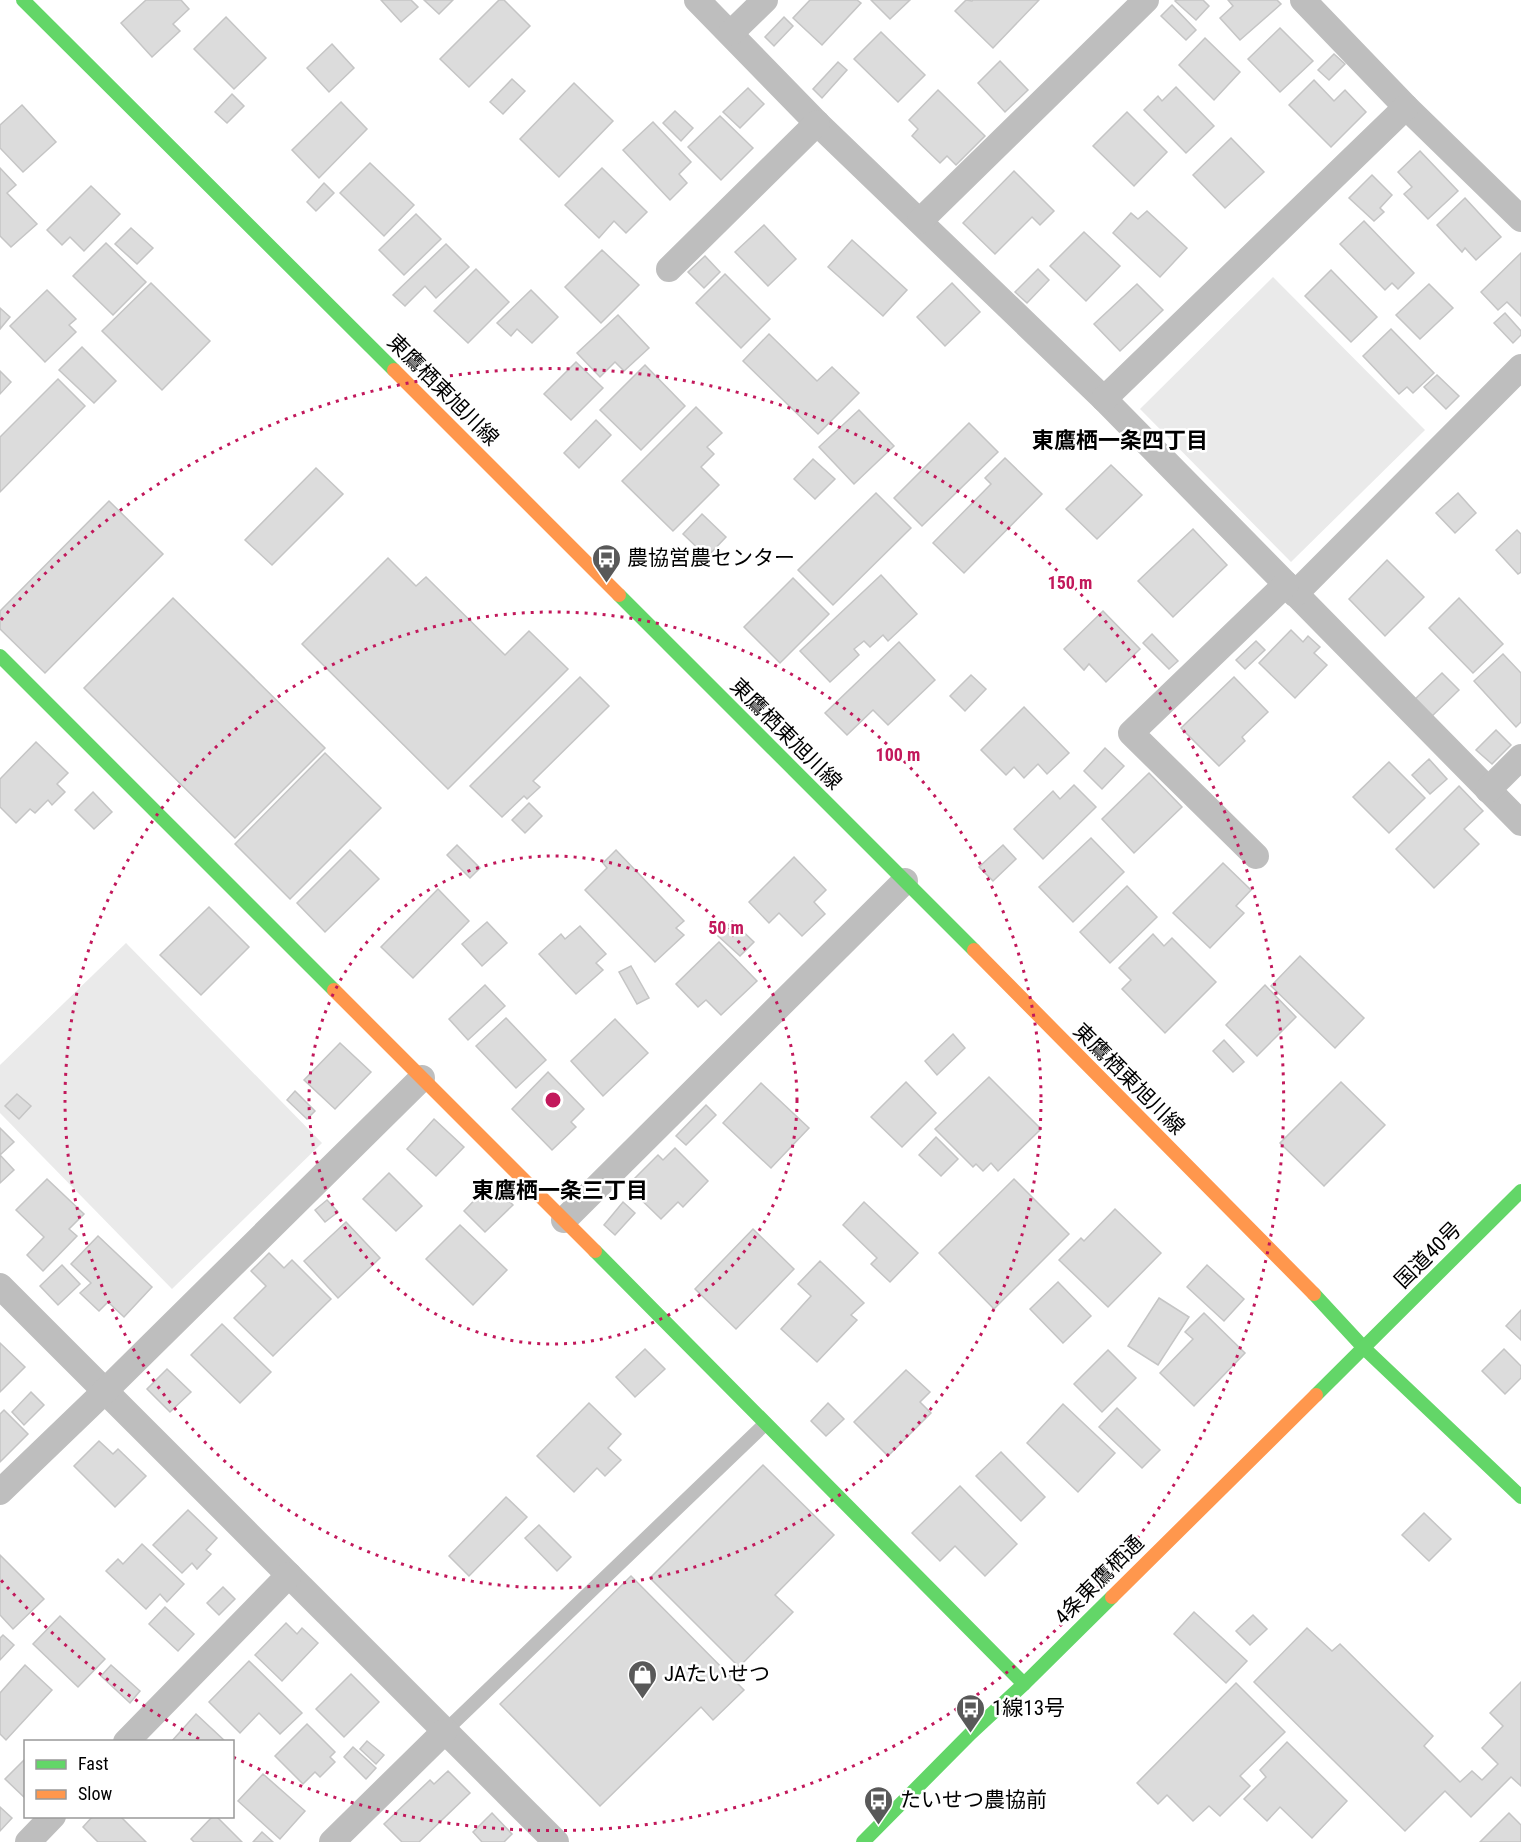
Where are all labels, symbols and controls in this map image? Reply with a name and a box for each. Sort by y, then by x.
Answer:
street label: 東鷹栖東旭川線 [383,330,503,450]
district label: 東鷹栖一条四丁目 [1032,428,1208,453]
bus stop icon: 農協営農センター [590,542,622,584]
place label: 農協営農センター [627,546,795,570]
text: 150 m [1048,572,1092,593]
street label: 東鷹栖東旭川線 [726,674,846,794]
text: 100 m [876,744,920,765]
text: 50 m [708,917,744,938]
street label: 東鷹栖東旭川線 [1069,1019,1189,1139]
centre of rings [543,1090,563,1110]
district label: 東鷹栖一条三丁目 [472,1178,648,1203]
street label: 国道40号 [1390,1217,1466,1293]
street label: 4条東鷹栖通 [1050,1531,1148,1629]
shop icon: JAたいせつ [627,1658,659,1700]
place label: JAたいせつ [664,1662,770,1686]
bus stop icon: 1線13号 [955,1692,987,1734]
place label: 1線13号 [992,1696,1065,1720]
legend [24,1740,234,1818]
text: Fast [78,1753,109,1774]
text: Slow [78,1783,113,1804]
bus stop icon: たいせつ農協前 [863,1784,895,1826]
place label: たいせつ農協前 [900,1788,1047,1812]

